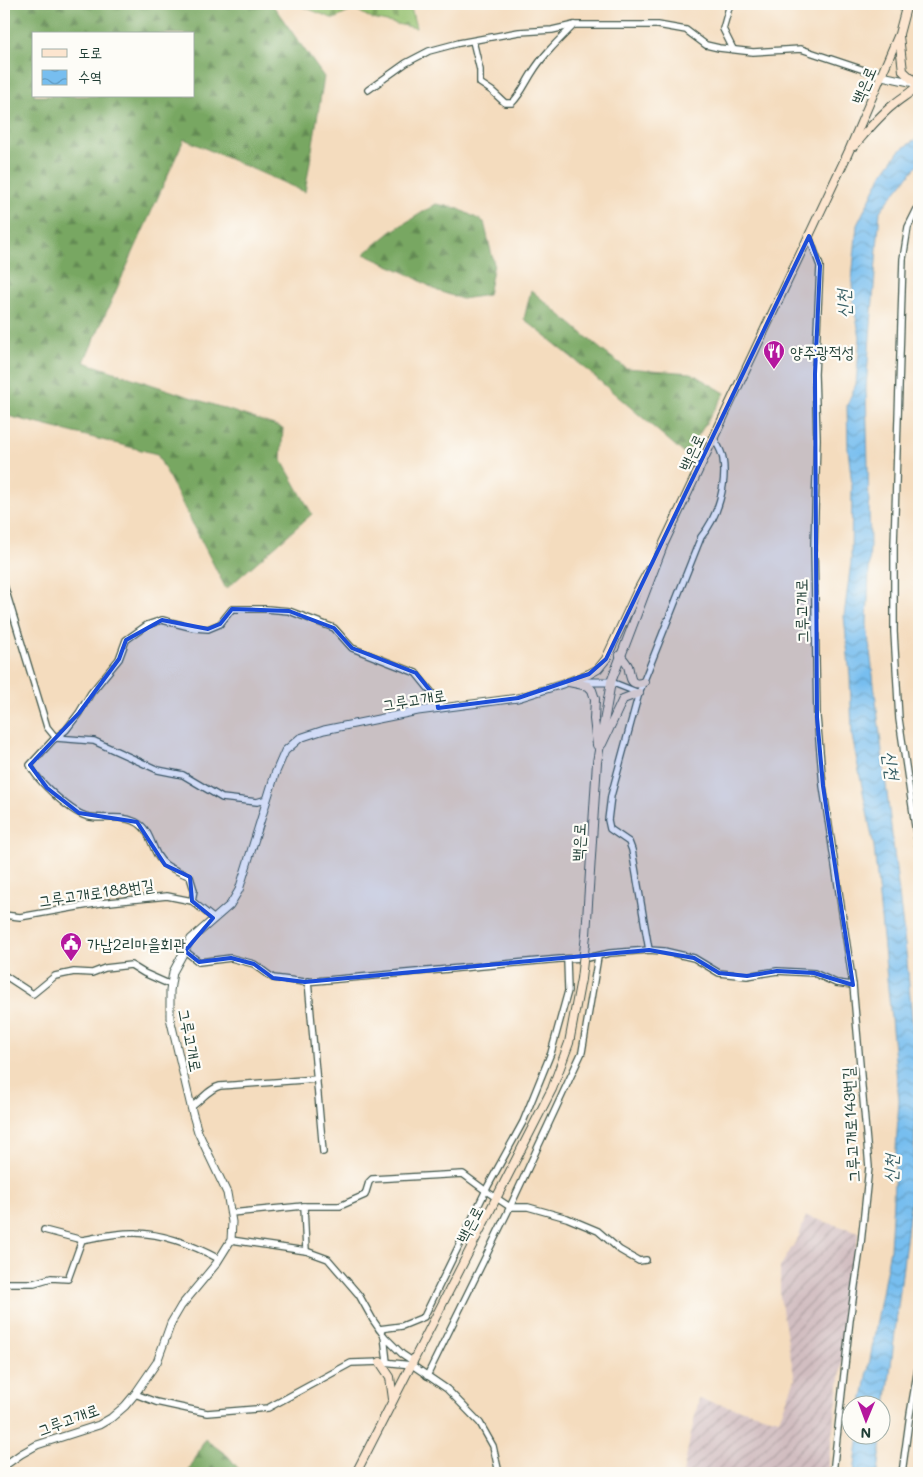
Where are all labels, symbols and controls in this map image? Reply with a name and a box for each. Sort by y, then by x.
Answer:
legend [32,32,195,98]
text: 도로 [78,42,102,62]
street label: 백은로 [846,63,880,107]
text: 수역 [78,66,102,86]
water label: 신천 [830,288,855,319]
restaurant icon: 양주광적성 [762,339,786,370]
place label: 양주광적성 [790,341,854,362]
street label: 백은로 [673,430,709,474]
street label: 그루고개로 [790,579,812,643]
street label: 그루고개로 [381,684,447,714]
water label: 신천 [878,749,906,783]
street label: 백은로 [567,822,589,862]
street label: 그루고개로188번길 [37,873,155,911]
public building icon: 가납2리마을회관 [59,931,83,962]
place label: 가납2리마을회관 [87,933,186,954]
street label: 그루고개로 [175,1006,207,1074]
street label: 그루고개로143번길 [836,1066,864,1183]
water label: 신천 [877,1152,903,1184]
street label: 백은로 [451,1202,487,1246]
north arrow [840,1394,890,1444]
street label: 그루고개로 [34,1398,102,1440]
text: N [860,1424,871,1443]

